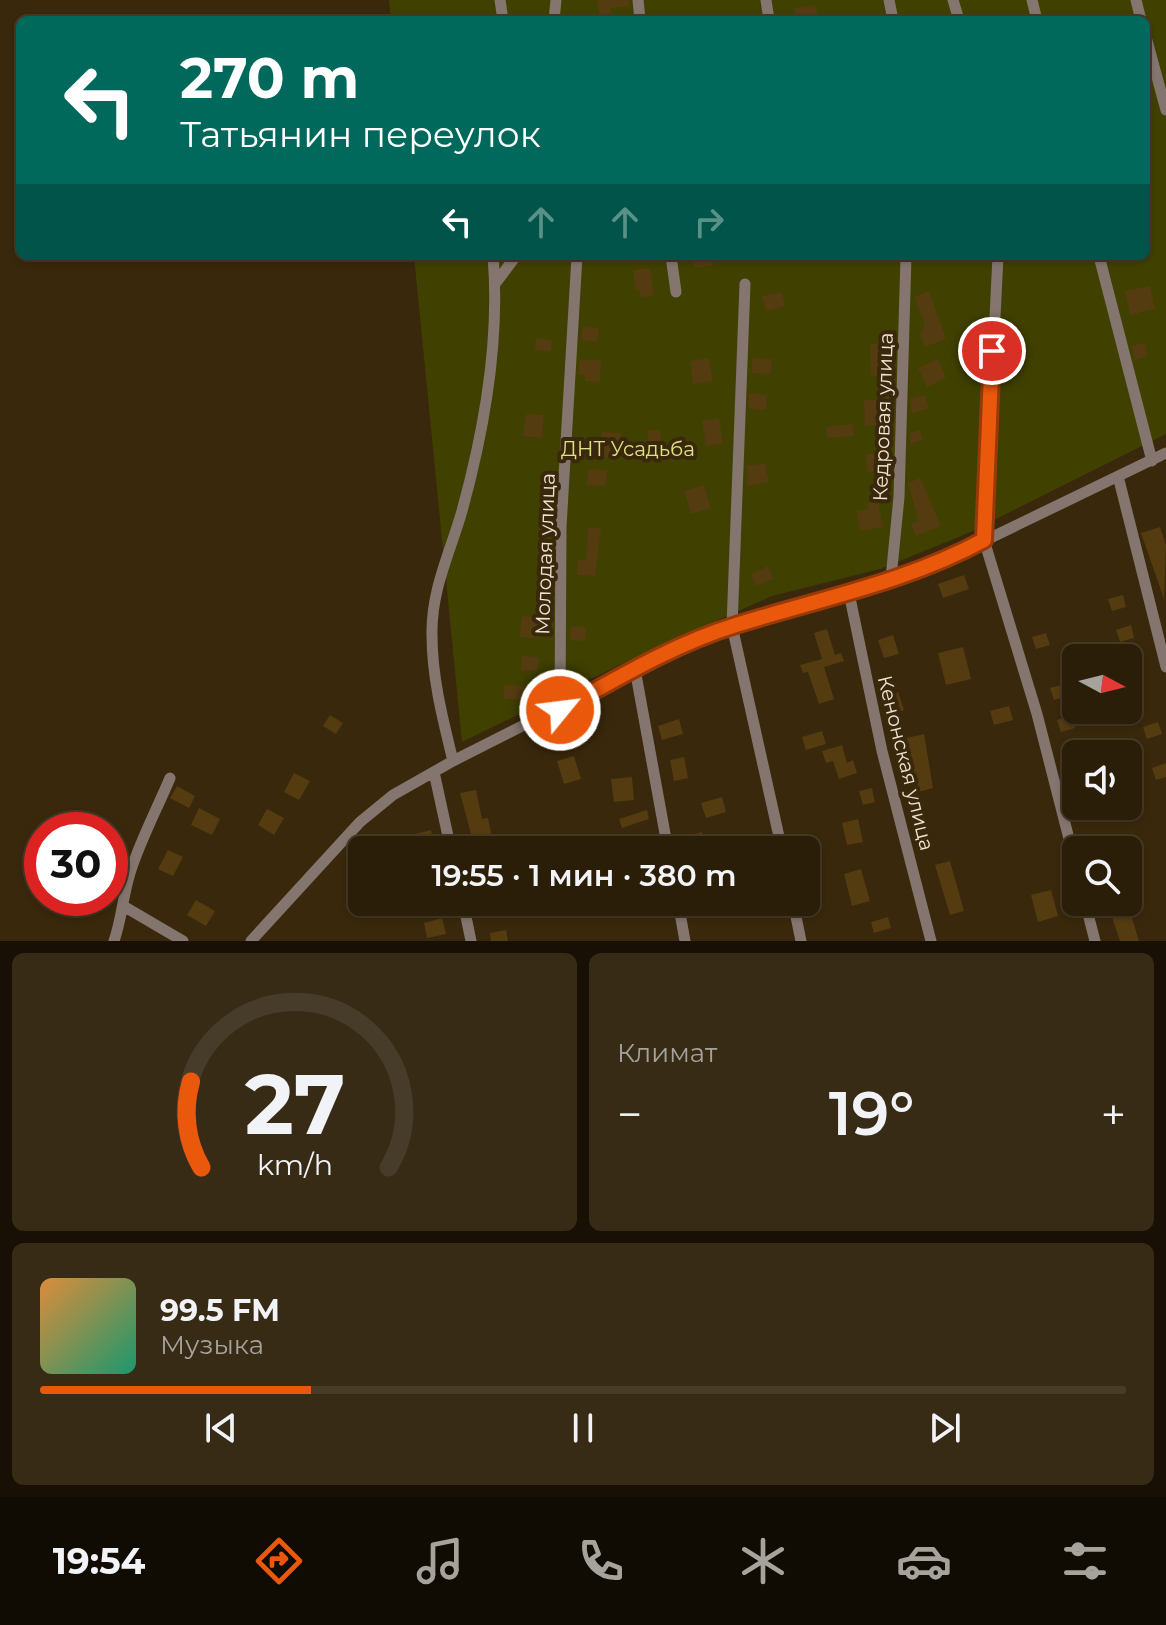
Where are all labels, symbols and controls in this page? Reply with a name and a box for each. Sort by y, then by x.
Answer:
text: 270 m [180,44,359,112]
icon: left [48,48,152,152]
text: Татьянин переулок [180,112,541,156]
icon: left [435,200,479,244]
icon: ahead [519,200,563,244]
icon: ahead [603,200,647,244]
icon: right [687,200,731,244]
pin [958,317,1026,385]
icon: arrive [970,329,1014,373]
street label: Кедровая улица [868,332,898,502]
park label: ДНТ Усадьба [561,437,695,461]
street label: Молодая улица [530,473,560,635]
north arrow [1062,644,1142,724]
map controls [1062,644,1142,916]
position arrow [518,668,602,752]
street label: Кенонская улица [873,673,939,853]
button: sound [1062,740,1142,820]
speed limit sign: 30 [24,812,128,916]
button: search [1062,836,1142,916]
text: 19:55 · 1 мин · 380 m [431,857,737,894]
text: Климат [617,1037,717,1069]
text: 27 [244,1053,345,1155]
text: 19° [829,1077,914,1150]
text: − [617,1087,642,1141]
text: + [1101,1087,1126,1141]
text: km/h [256,1147,333,1182]
text: 99.5 FM [160,1292,280,1329]
text: Музыка [160,1329,264,1361]
icon: previous [199,1406,243,1450]
icon: pause [561,1406,605,1450]
icon: next [923,1406,967,1450]
icon: directions [251,1533,307,1589]
icon: music [412,1533,468,1589]
icon: phone [573,1533,629,1589]
icon: climate [735,1533,791,1589]
icon: car [896,1533,952,1589]
icon: filters [1057,1533,1113,1589]
text: 19:54 [53,1539,145,1583]

